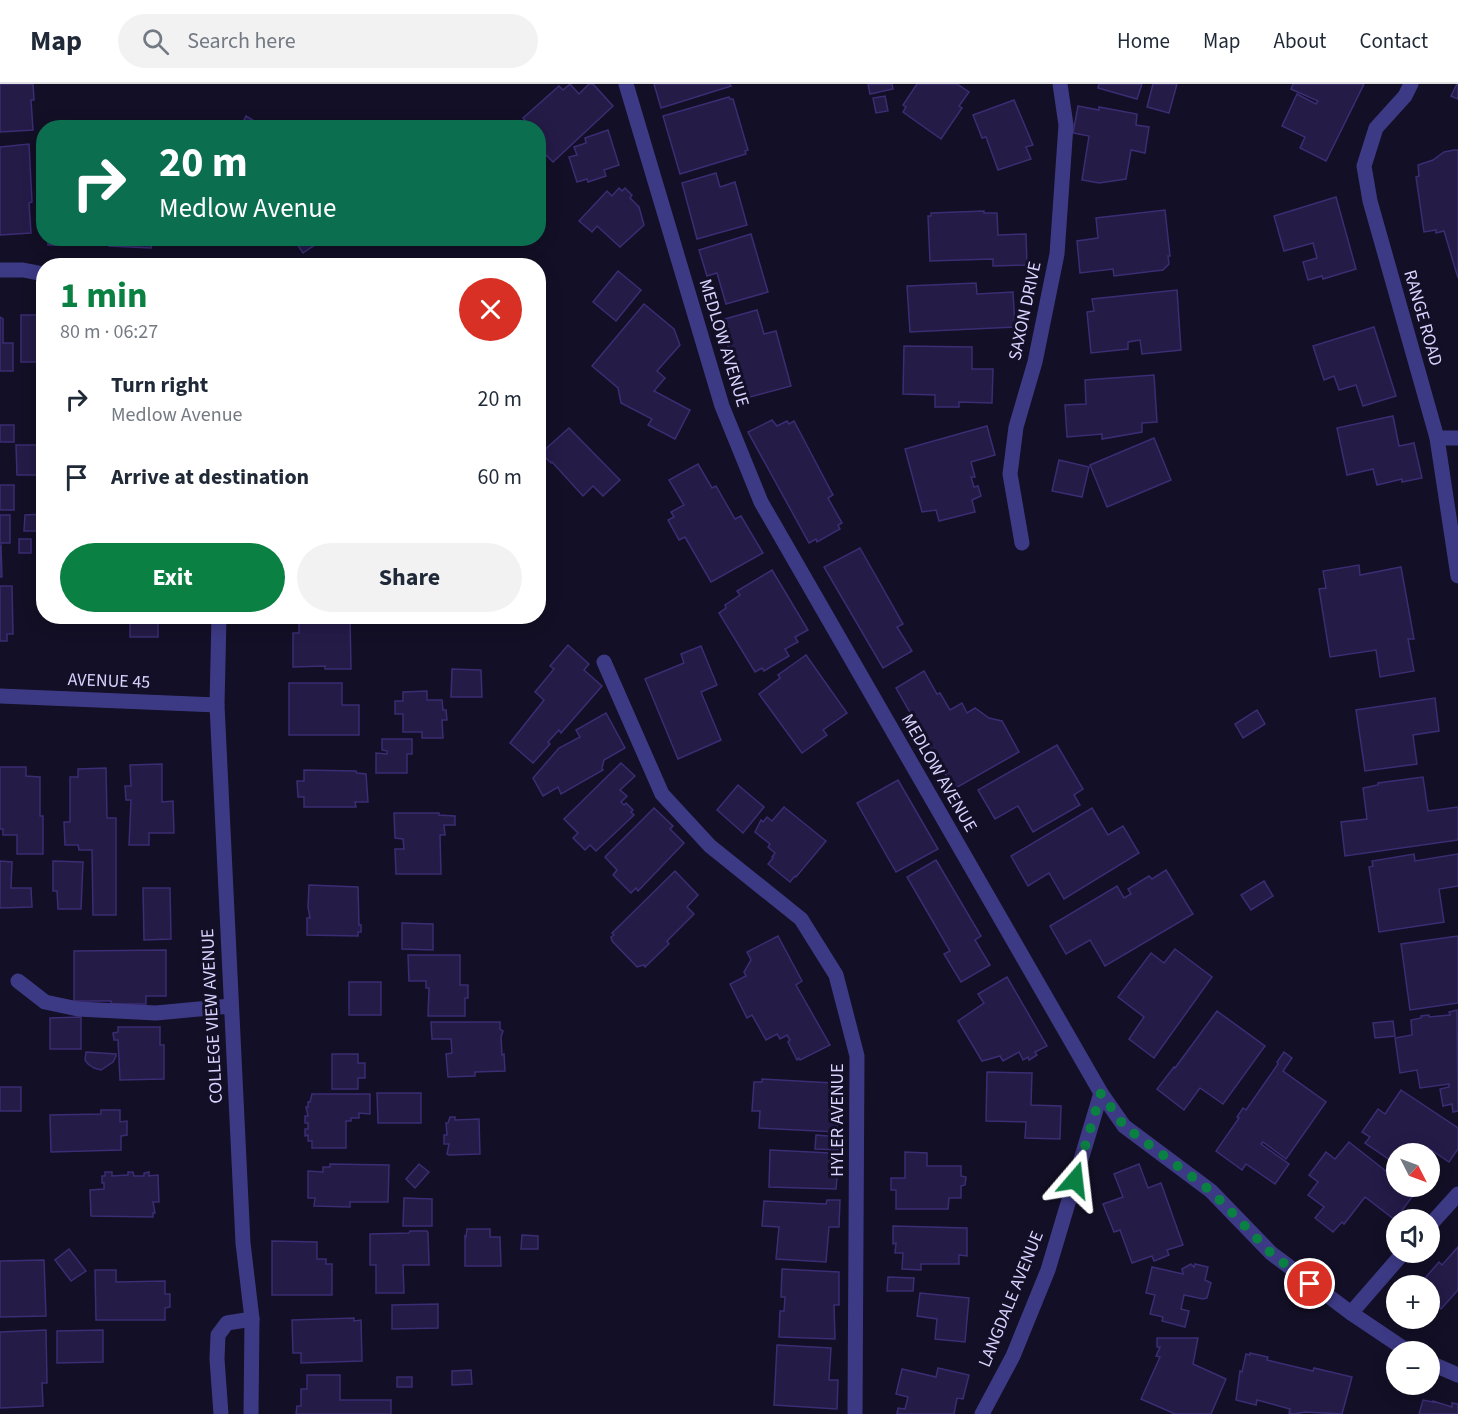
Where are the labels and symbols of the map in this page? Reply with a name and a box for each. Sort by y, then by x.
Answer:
street label: SAXON DRIVE [1002,259,1048,363]
street label: RANGE ROAD [1397,267,1449,369]
street label: MEDLOW AVENUE [693,276,755,410]
street label: AVENUE 45 [67,667,151,695]
street label: MEDLOW AVENUE [895,709,983,837]
street label: COLLEGE VIEW AVENUE [195,928,229,1104]
street label: HYLER AVENUE [825,1063,850,1177]
north arrow [1386,1143,1440,1197]
position arrow [1043,1148,1107,1212]
street label: LANGDALE AVENUE [972,1227,1050,1371]
pin [1284,1258,1335,1309]

